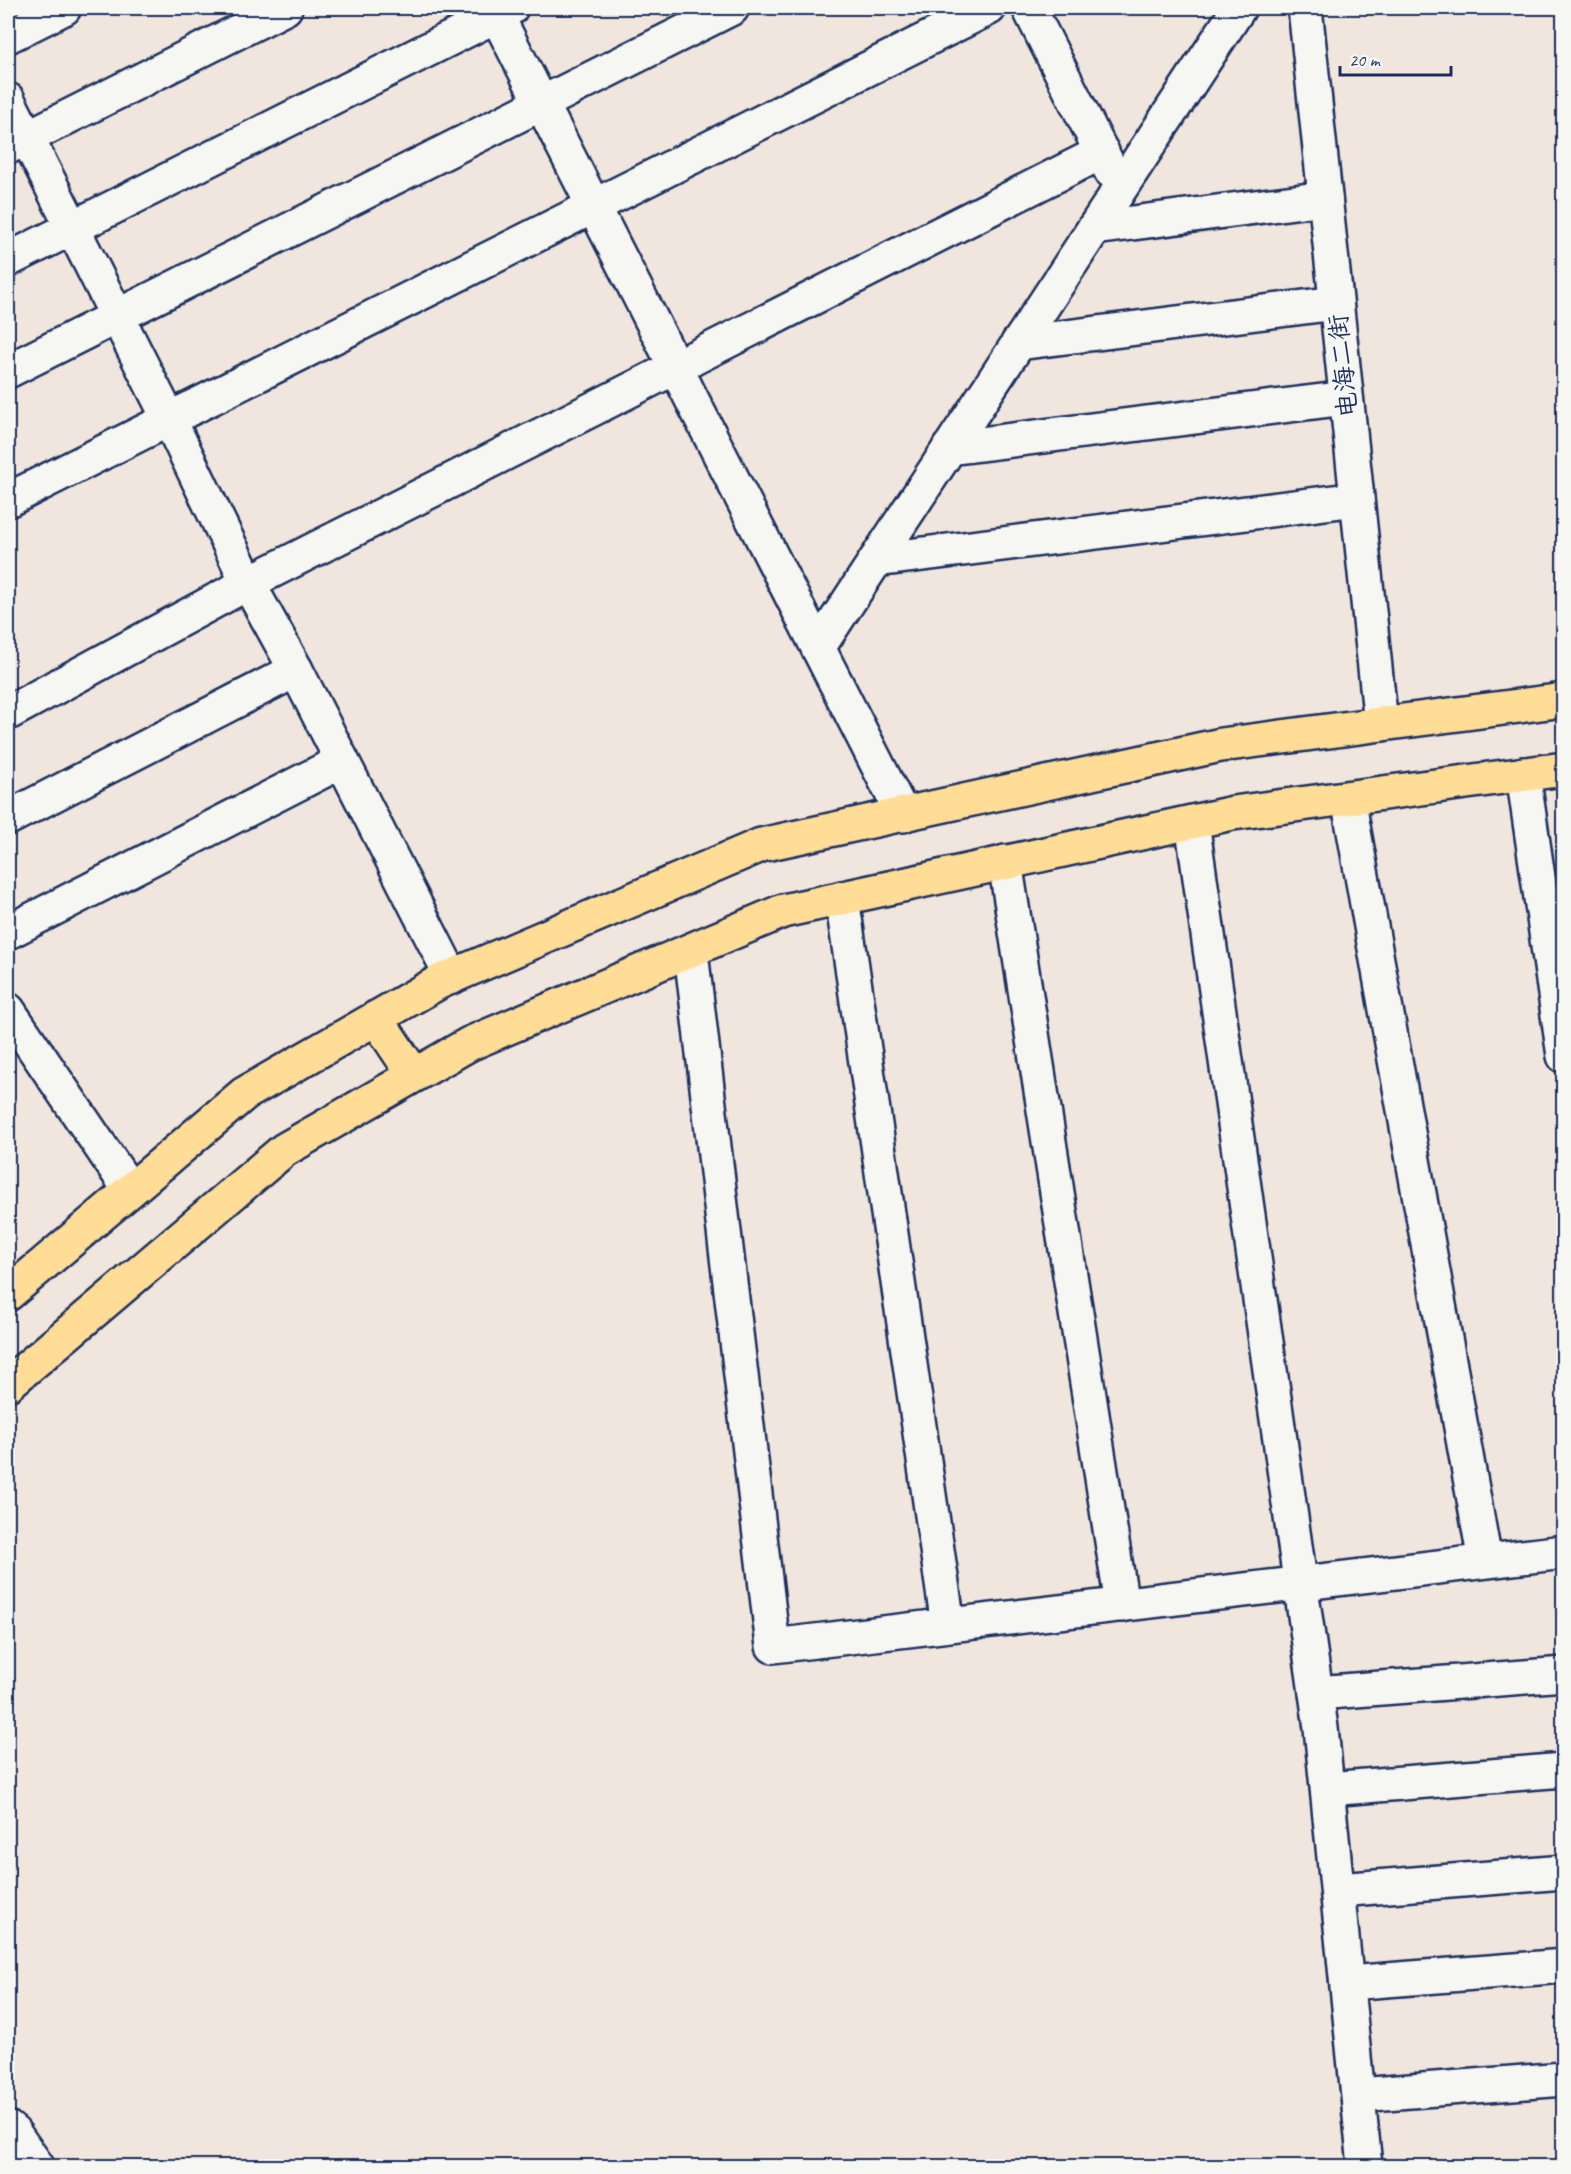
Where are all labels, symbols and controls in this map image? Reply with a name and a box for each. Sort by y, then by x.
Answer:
scale bar [1340,39,1451,77]
text: 20 m [1349,49,1382,71]
street label: 电海二街 [1321,313,1365,419]

